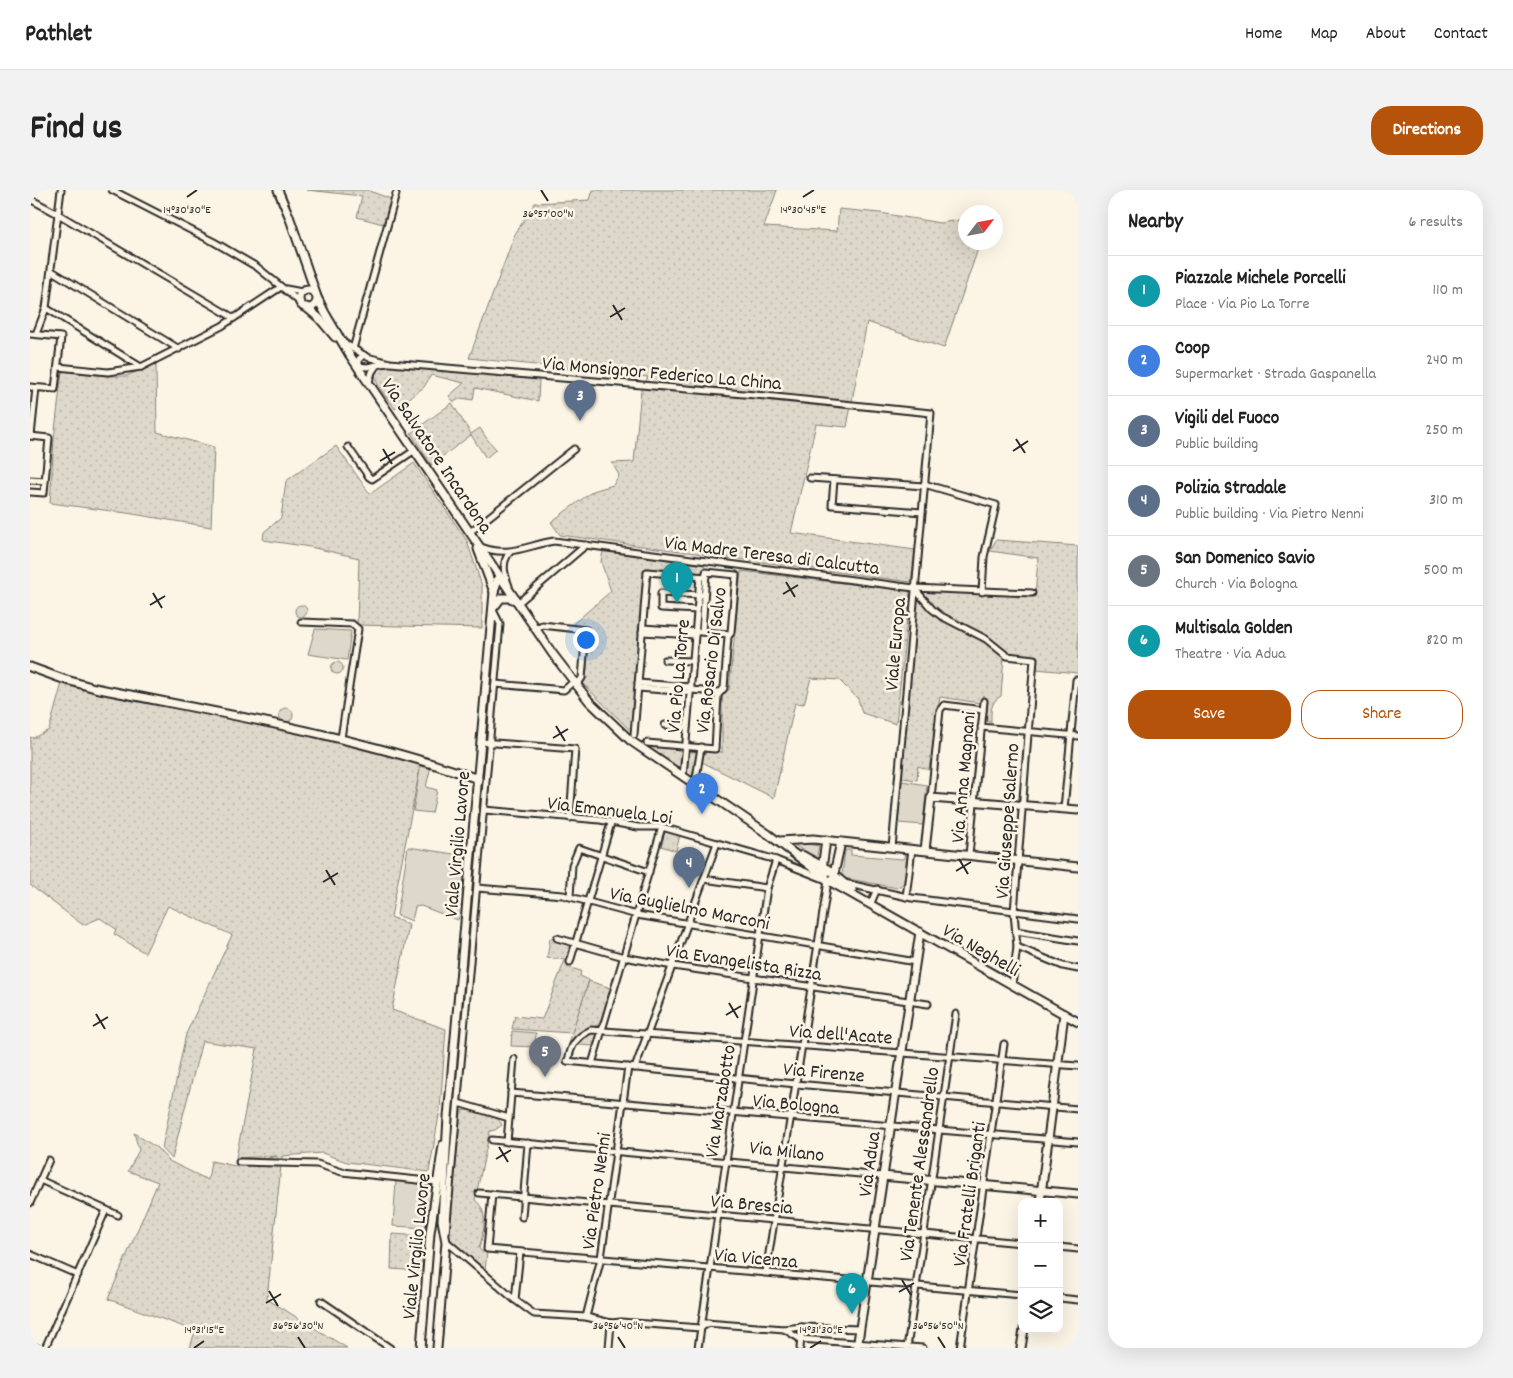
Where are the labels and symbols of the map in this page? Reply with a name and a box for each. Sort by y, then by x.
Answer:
text: 14°30'30"E [163,202,211,219]
text: 14°30'45"E [780,202,827,219]
north arrow [958,205,1003,250]
text: 36°57'00"N [523,206,573,223]
street label: Via Monsignor Federico La China [541,351,783,399]
street label: Via Salvatore Incardona [373,373,498,541]
pin: 3 [564,380,596,421]
street label: Via Madre Teresa di Calcutta [663,530,881,584]
pin: 1 [661,562,693,603]
street label: Via Rosario Di Salvo [690,586,736,735]
street label: Viale Europa [879,596,915,692]
street label: Via Pio La Torre [661,618,699,734]
your location [573,627,599,653]
street label: Via Anna Magnani [945,710,985,844]
street label: Via Giuseppe Salerno [990,742,1028,900]
street label: Viale Virgilio Lavore [439,770,479,919]
pin: 2 [686,773,718,814]
street label: Via Emanuela Loi [546,790,674,834]
pin: 4 [673,847,705,888]
street label: Via Guglielmo Marconi [607,881,772,939]
street label: Via Neghelli [936,918,1025,985]
street label: Via Evangelista Rizza [664,938,824,990]
street label: Via dell'Acate [788,1018,894,1054]
pin: 5 [529,1036,561,1077]
street label: Via Marzabotto [699,1043,745,1160]
street label: Via Firenze [782,1056,866,1092]
street label: Via Tenente Alessandrello [893,1065,948,1263]
street label: Via Bologna [751,1088,841,1124]
street label: Via Fratelli Briganti [947,1120,995,1269]
street label: Via Adua [853,1129,889,1199]
street label: Via Pietro Nenni [576,1131,620,1252]
street label: Via Milano [748,1135,825,1171]
street label: Viale Virgilio Lavore [396,1172,440,1321]
street label: Via Brescia [709,1188,795,1224]
street label: Via Vicenza [713,1242,799,1278]
pin: 6 [836,1273,868,1314]
text: 36°56'30"N [273,1318,324,1335]
text: 36°56'40"N [593,1318,643,1335]
text: 36°56'50"N [912,1318,964,1335]
text: 14°31'15"E [184,1322,224,1339]
text: 14°31'30"E [799,1322,843,1339]

